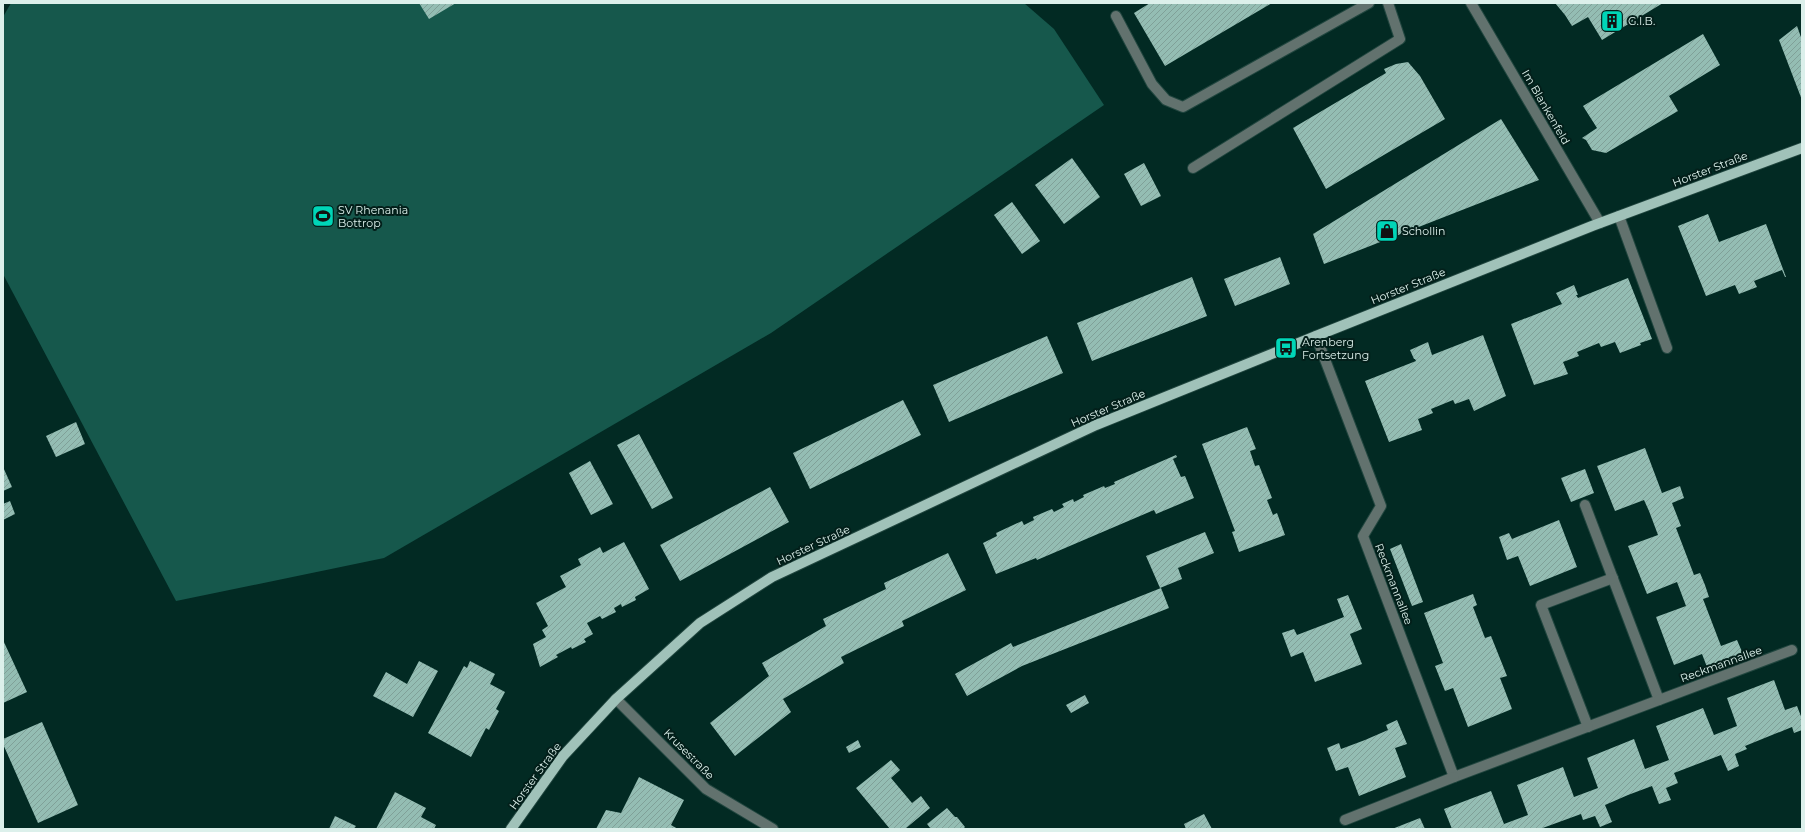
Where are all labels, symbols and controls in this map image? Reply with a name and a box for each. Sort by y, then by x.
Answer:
building icon: G.I.B. [1599,8,1625,34]
place label: G.I.B. [1628,14,1655,28]
street label: Im Blankenfeld [1519,67,1573,147]
street label: Horster Straße [1670,148,1750,190]
sports icon: SV Rhenania Bottrop [310,203,336,229]
place label: SV Rhenania Bottrop [338,203,408,230]
shop icon: Schollin [1374,218,1400,244]
place label: Schollin [1402,224,1446,238]
street label: Horster Straße [1369,264,1448,307]
bus stop icon: Arenberg Fortsetzung [1273,335,1299,361]
place label: Arenberg Fortsetzung [1302,335,1369,362]
street label: Horster Straße [1069,386,1148,430]
street label: Horster Straße [774,522,852,568]
street label: Reckmannallee [1372,541,1416,627]
street label: Reckmannallee [1678,643,1764,685]
street label: Krusestraße [661,726,717,782]
street label: Horster Straße [506,739,564,812]

